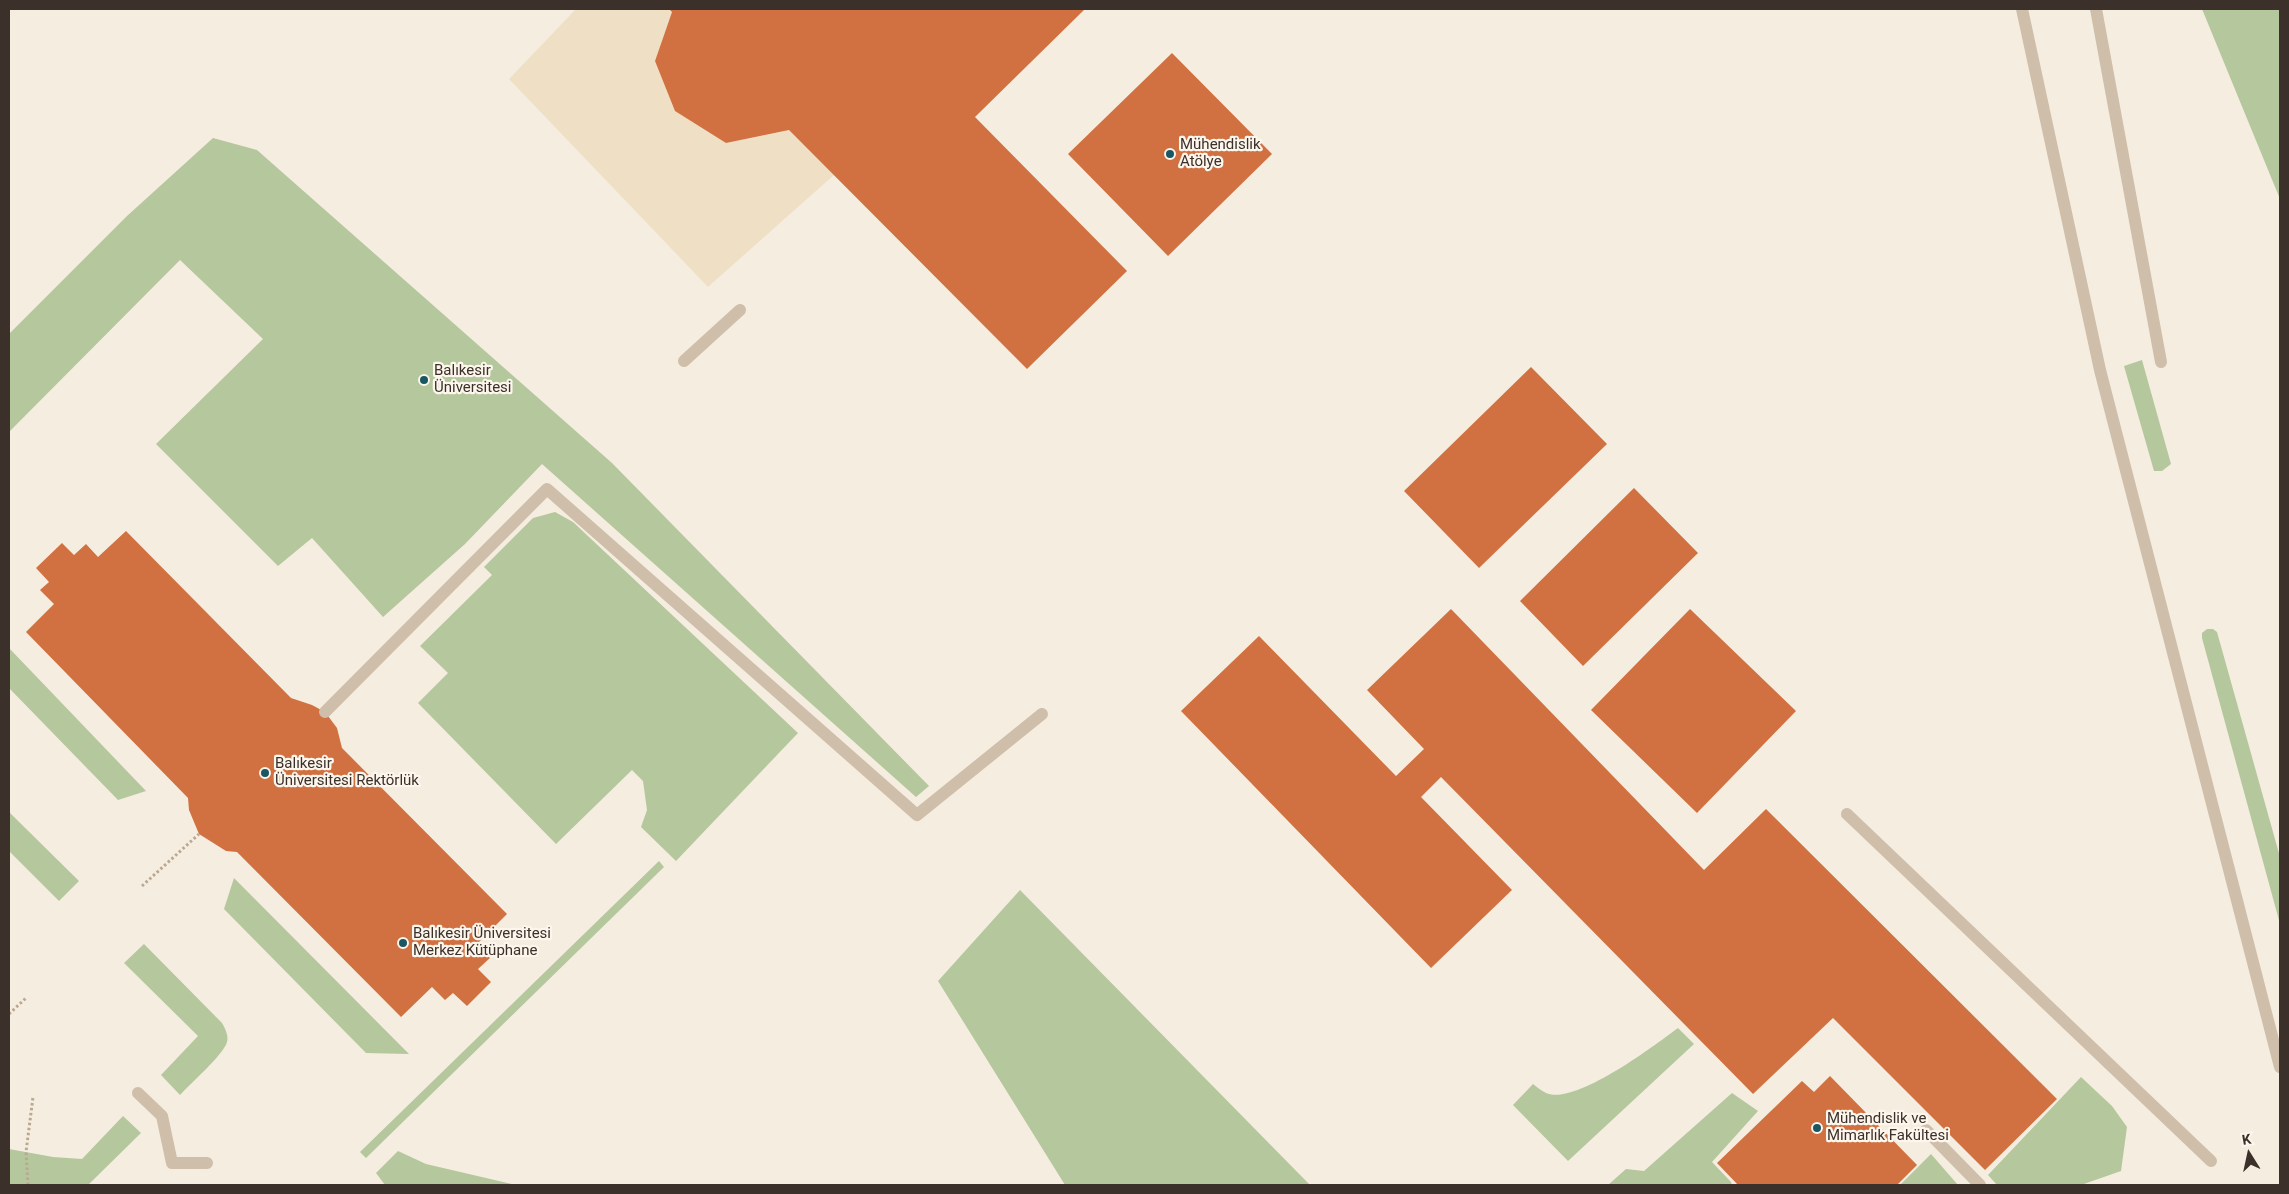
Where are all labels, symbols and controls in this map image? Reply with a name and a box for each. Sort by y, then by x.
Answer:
place label: Mühendislik Atölye [1180,136,1261,171]
marker: Mühendislik Atölye [1164,148,1176,160]
place label: Balıkesir Üniversitesi [434,362,512,397]
marker: Balıkesir Üniversitesi [418,374,430,386]
place label: Balıkesir Üniversitesi Rektörlük [275,755,419,790]
marker: Balıkesir Üniversitesi Rektörlük [259,767,271,779]
place label: Balıkesir Üniversitesi Merkez Kütüphane [413,925,551,960]
marker: Balıkesir Üniversitesi Merkez Kütüphane [397,937,409,949]
place label: Mühendislik ve Mimarlık Fakültesi [1827,1110,1949,1145]
marker: Mühendislik ve Mimarlık Fakültesi [1811,1122,1823,1134]
north arrow [2224,1129,2274,1179]
text: K [2241,1131,2252,1148]

